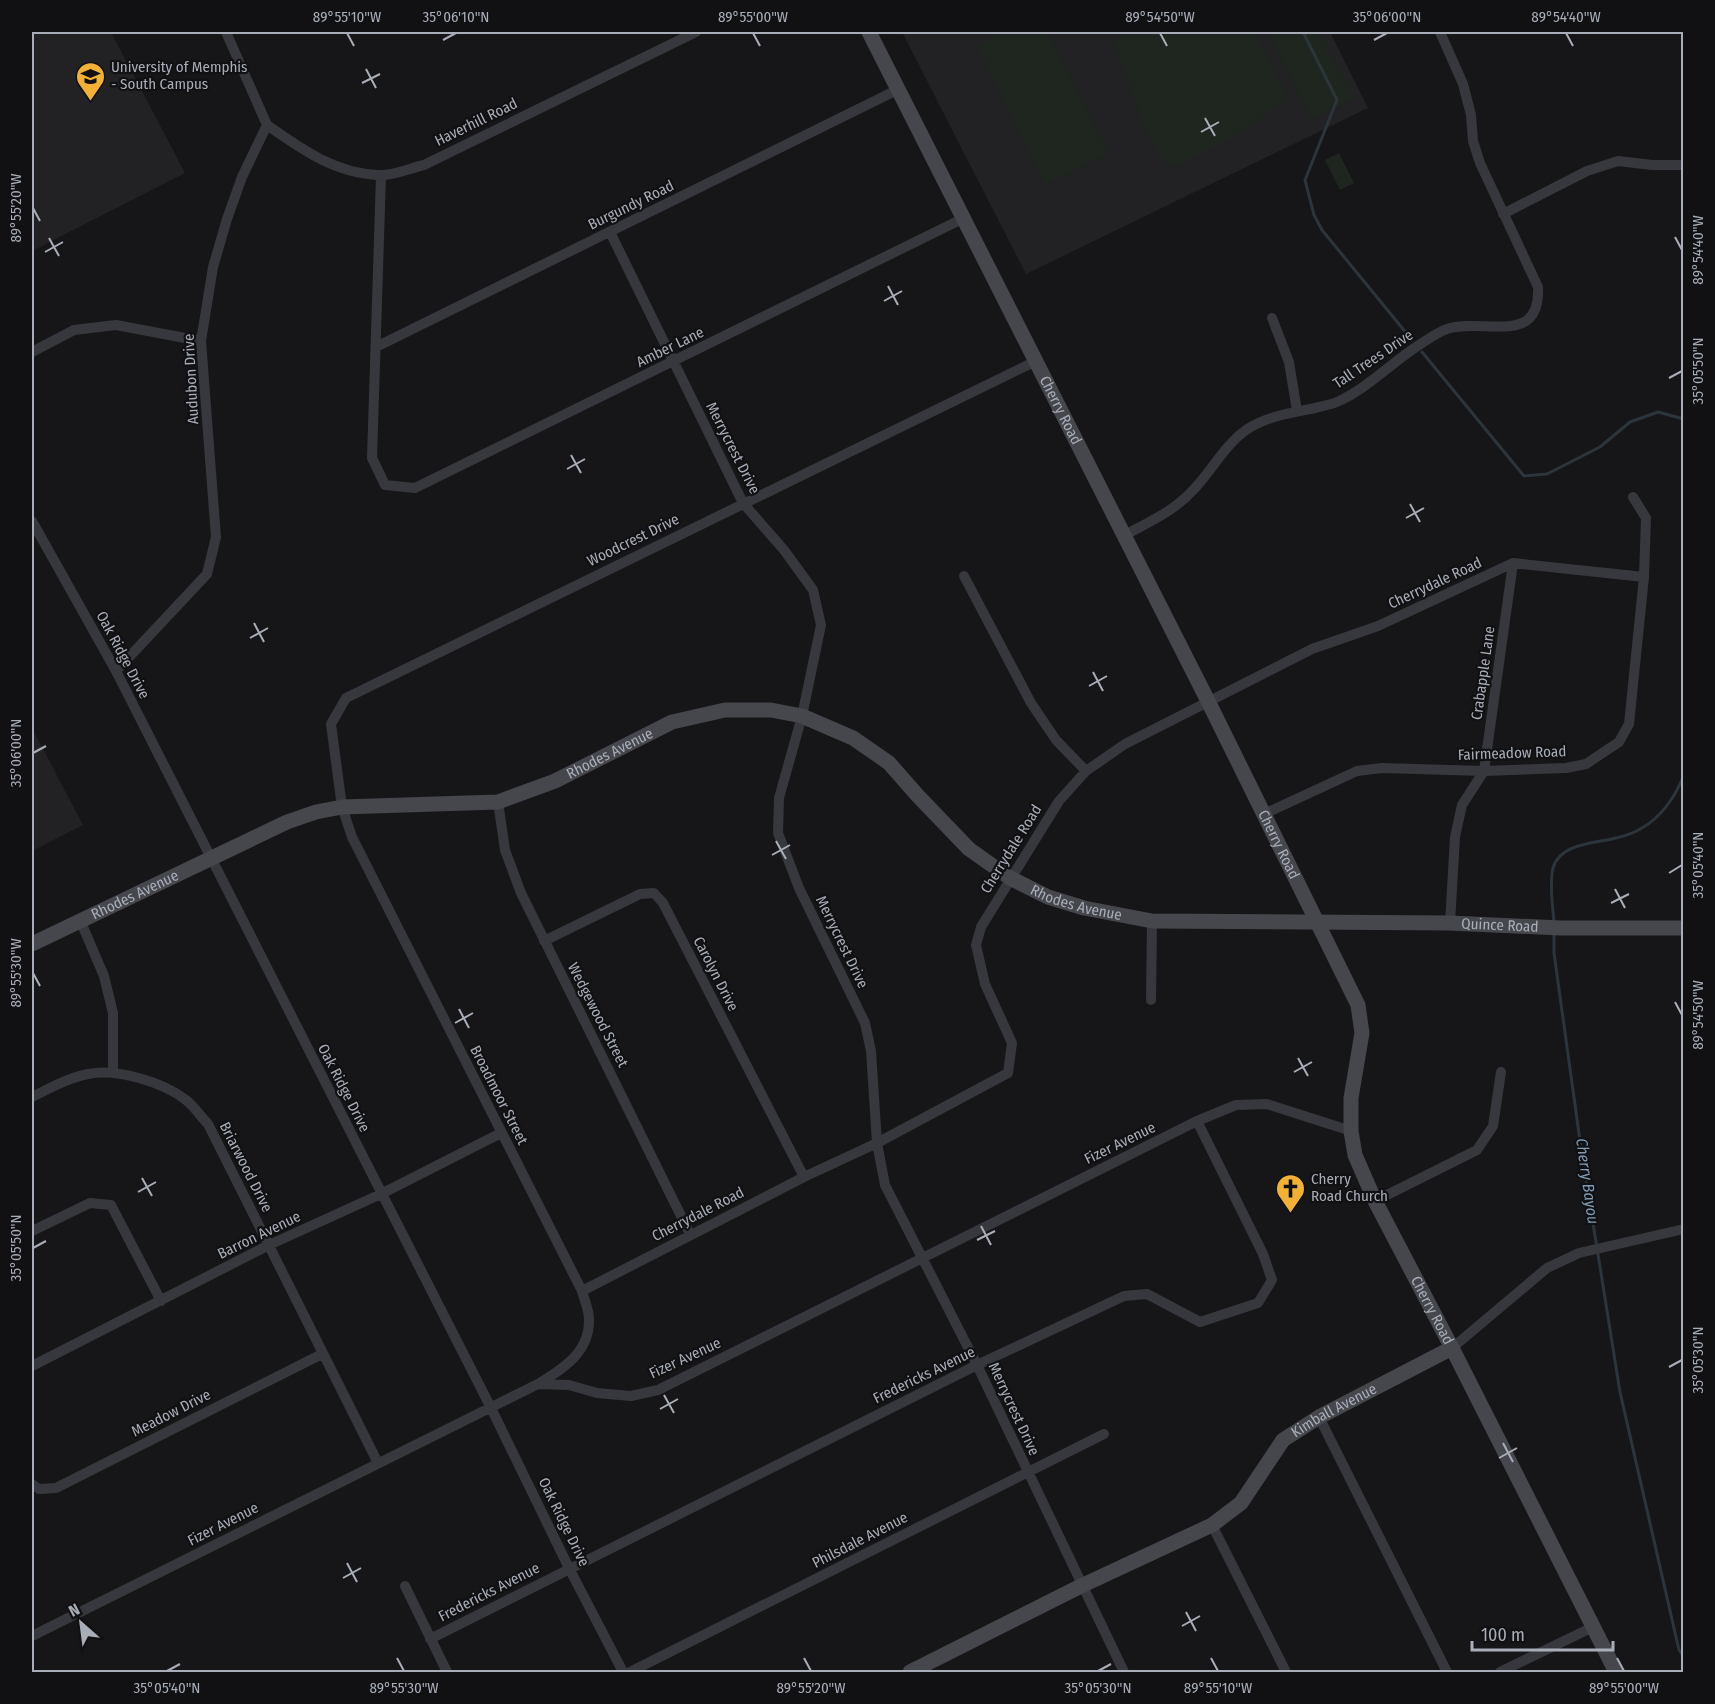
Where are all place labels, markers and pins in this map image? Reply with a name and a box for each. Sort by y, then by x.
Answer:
place label: University of Memphis - South Campus [111,58,248,93]
school or university icon: University of Memphis - South Campus [74,60,106,102]
place label: Cherry Road Church [1311,1170,1388,1205]
church icon: Cherry Road Church [1274,1172,1306,1214]

